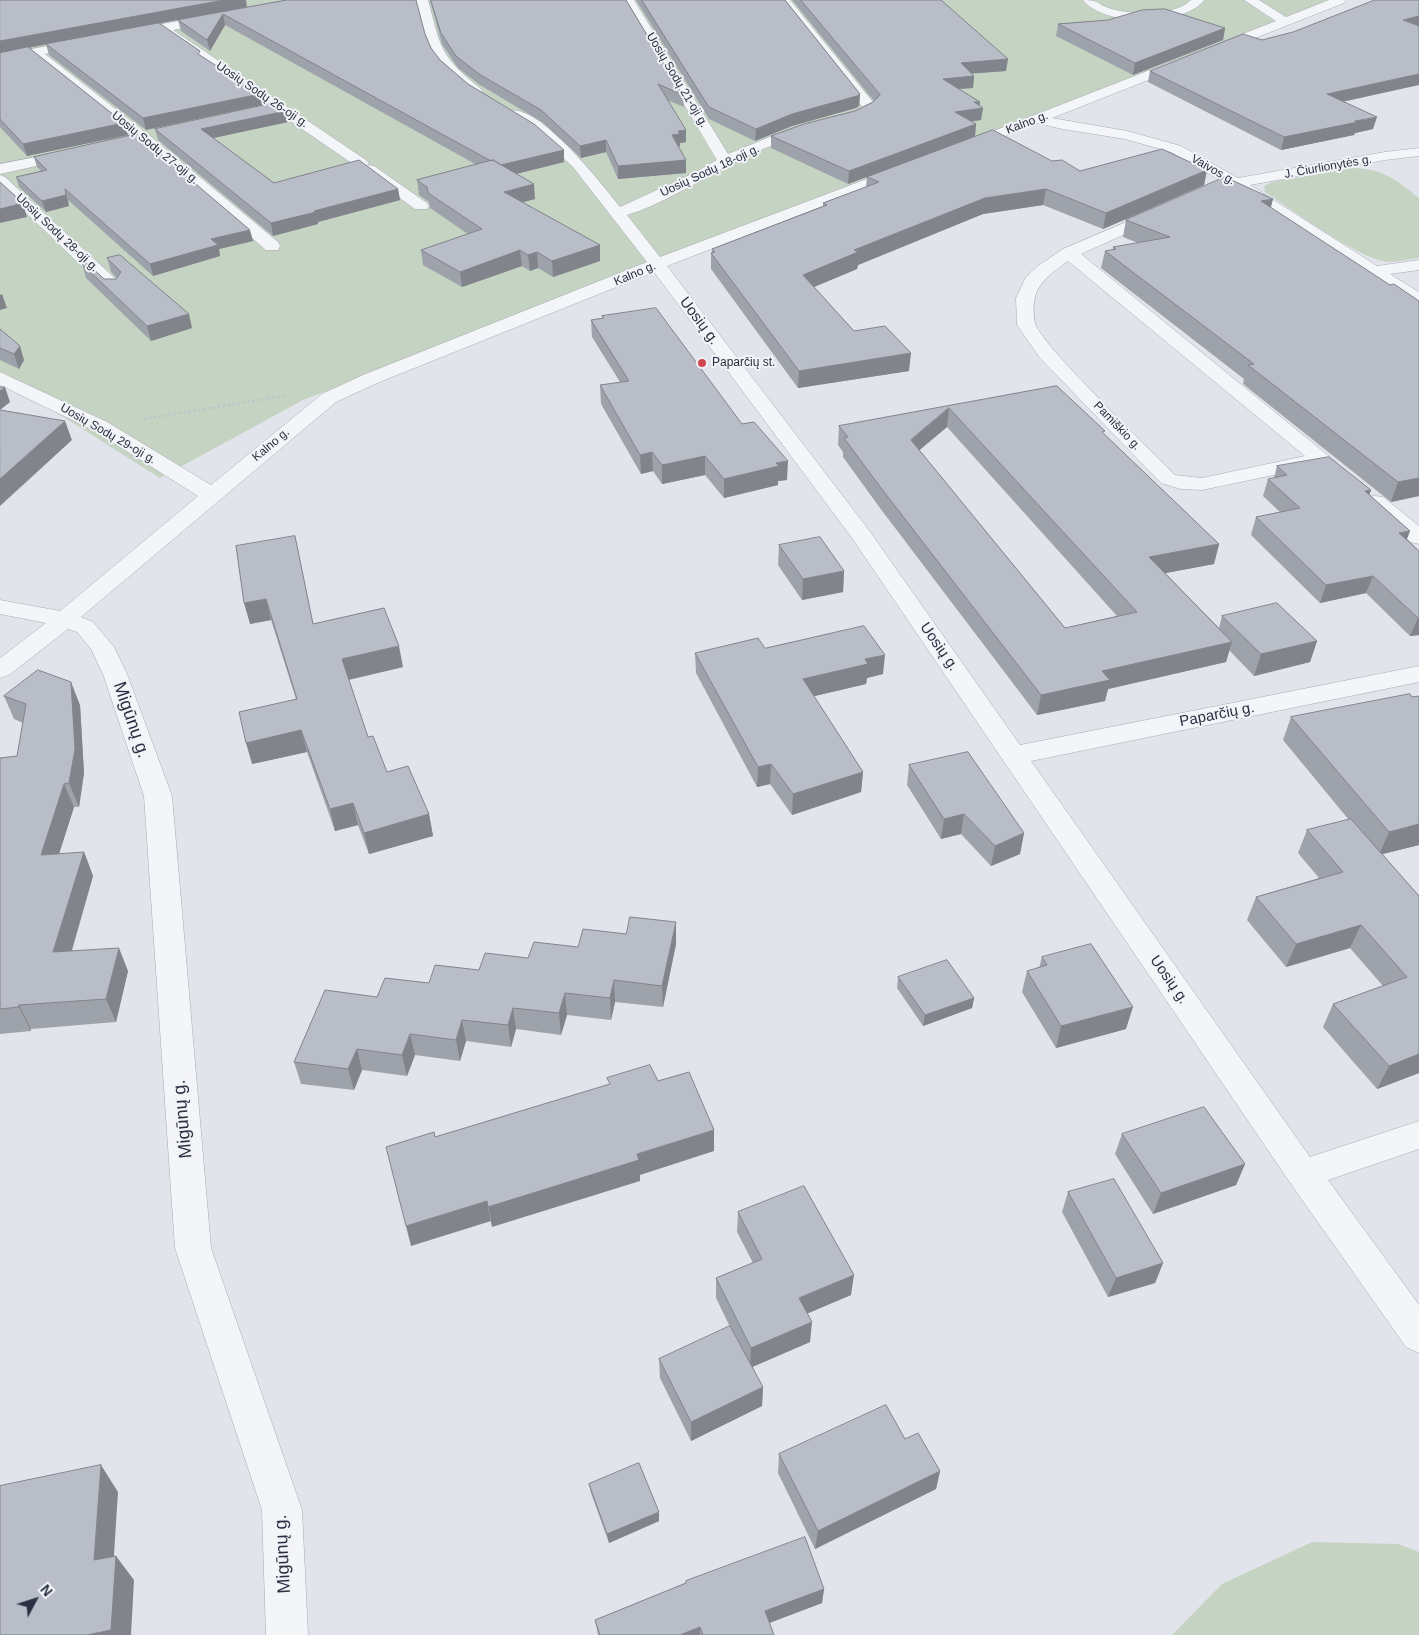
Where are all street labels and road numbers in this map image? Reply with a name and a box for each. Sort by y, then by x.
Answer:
street label: Uosių Sodų 21-oji g. [643,30,711,130]
street label: Uosių Sodų 26-oji g. [213,59,311,131]
street label: Uosių Sodų 27-oji g. [108,108,202,188]
street label: Kalno g. [1004,108,1050,138]
street label: Uosių Sodų 18-oji g. [658,142,762,200]
street label: Vaivos g. [1188,152,1238,188]
street label: J. Čiurlionytės g. [1283,152,1373,182]
street label: Uosių Sodų 28-oji g. [13,191,101,275]
street label: Kalno g. [612,259,658,289]
street label: Uosių g. [675,294,723,348]
street label: Pamiškio g. [1090,399,1144,453]
street label: Uosių Sodų 29-oji g. [58,401,158,467]
street label: Kalno g. [250,425,292,465]
street label: Uosių g. [916,619,962,675]
street label: Migūnų g. [108,679,154,761]
street label: Paparčių g. [1178,699,1256,731]
street label: Uosių g. [1146,952,1192,1008]
street label: Migūnų g. [169,1079,197,1159]
street label: Migūnų g. [270,1514,296,1594]

